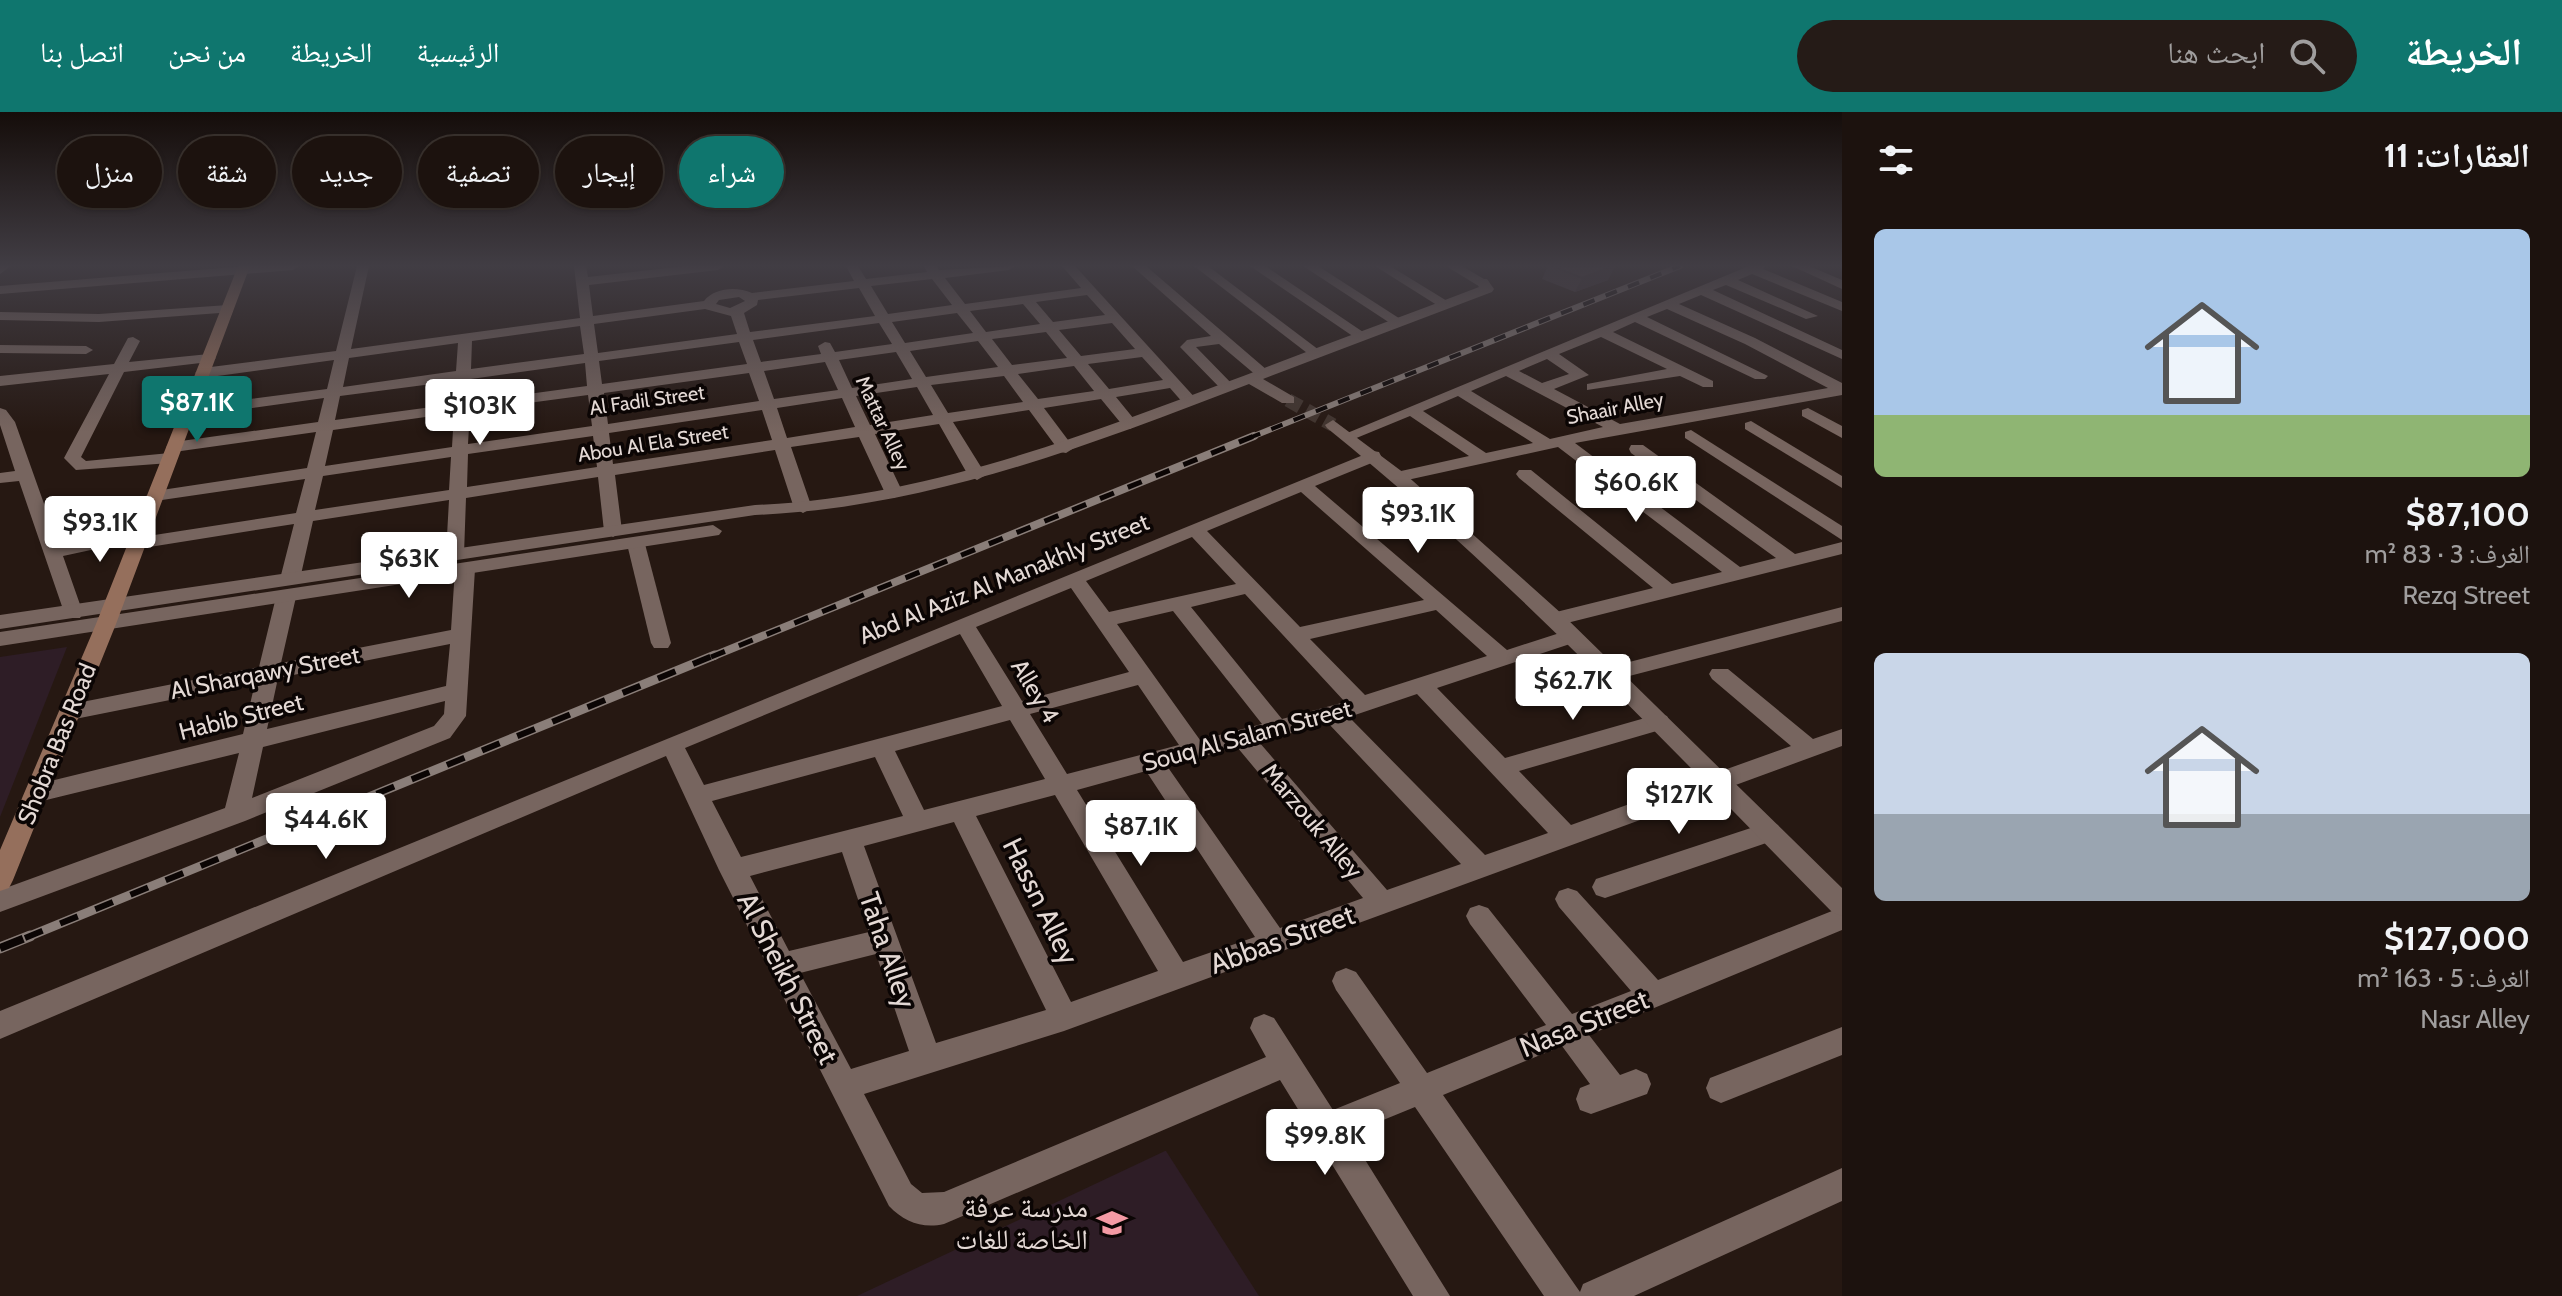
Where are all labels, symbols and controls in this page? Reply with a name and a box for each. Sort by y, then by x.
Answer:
search box [1797,20,2357,92]
text: الخريطة [2405,28,2522,75]
text: ابحث هنا [2167,34,2265,71]
icon: search [2285,34,2329,78]
text: اتصل بنا [40,35,124,69]
text: من نحن [168,35,246,69]
text: الخريطة [290,35,373,69]
text: الرئيسية [417,35,500,69]
text: العقارات: 11 [2384,134,2530,176]
chip: منزل [57,136,162,208]
chip: شقة [178,136,276,208]
chip: جديد [292,136,402,208]
chip: تصفية [418,136,539,208]
chip: إيجار [555,136,663,208]
chip: شراء [679,136,784,208]
icon: filters [1874,138,1918,182]
icon: home [2130,281,2274,425]
street label: Mattar Alley [851,372,915,474]
pin: $87.1K [132,376,262,444]
pin: $103K [424,379,536,447]
street label: Al Fadil Street [588,380,707,420]
text: $87.1K [160,386,234,418]
street label: Shaair Alley [1564,387,1666,429]
text: $103K [443,389,517,421]
street label: Abou Al Ela Street [576,419,730,467]
pin: $60.6K [1571,456,1701,524]
text: $60.6K [1594,466,1678,498]
pin: $93.1K [1353,487,1483,555]
text: $87,100 [2406,493,2530,535]
pin: $93.1K [35,496,165,564]
text: $93.1K [1381,497,1455,529]
text: $93.1K [63,506,137,538]
street label: Abd Al Aziz Al Manakhly Street [855,507,1153,650]
pin: $63K [362,532,456,600]
text: الغرف: 3 · 83 m² [2365,538,2530,570]
text: $63K [379,542,439,574]
text: Rezq Street [2402,579,2530,611]
street label: Al Sharqawy Street [168,640,362,705]
street label: Alley 4 [1005,654,1066,728]
pin: $62.7K [1508,654,1638,722]
street label: Shobra Bas Road [11,659,102,829]
text: $62.7K [1534,664,1612,696]
street label: Habib Street [176,687,306,746]
street label: Souq Al Salam Street [1139,694,1355,777]
icon: home [2130,705,2274,849]
street label: Marzouk Alley [1256,757,1369,884]
pin: $127K [1623,768,1735,836]
text: $127K [1645,778,1713,810]
pin: $44.6K [261,793,391,861]
pin: $87.1K [1076,800,1206,868]
text: $44.6K [284,803,368,835]
text: $87.1K [1104,810,1178,842]
street label: Hassn Alley [996,832,1086,970]
street label: Al Sheikh Street [730,887,846,1069]
street label: Taha Alley [852,888,924,1012]
street label: Abbas Street [1205,897,1359,981]
text: $127,000 [2384,917,2530,959]
text: الغرف: 5 · 163 m² [2357,962,2530,994]
street label: Nasa Street [1515,982,1653,1064]
text: Nasr Alley [2420,1003,2530,1035]
pin: $99.8K [1260,1109,1390,1177]
text: $99.8K [1284,1119,1366,1151]
place label: مدرسة عرفة الخاصة للغات [956,1190,1088,1256]
school or university icon: مدرسة عرفة الخاصة للغات [1095,1206,1129,1240]

